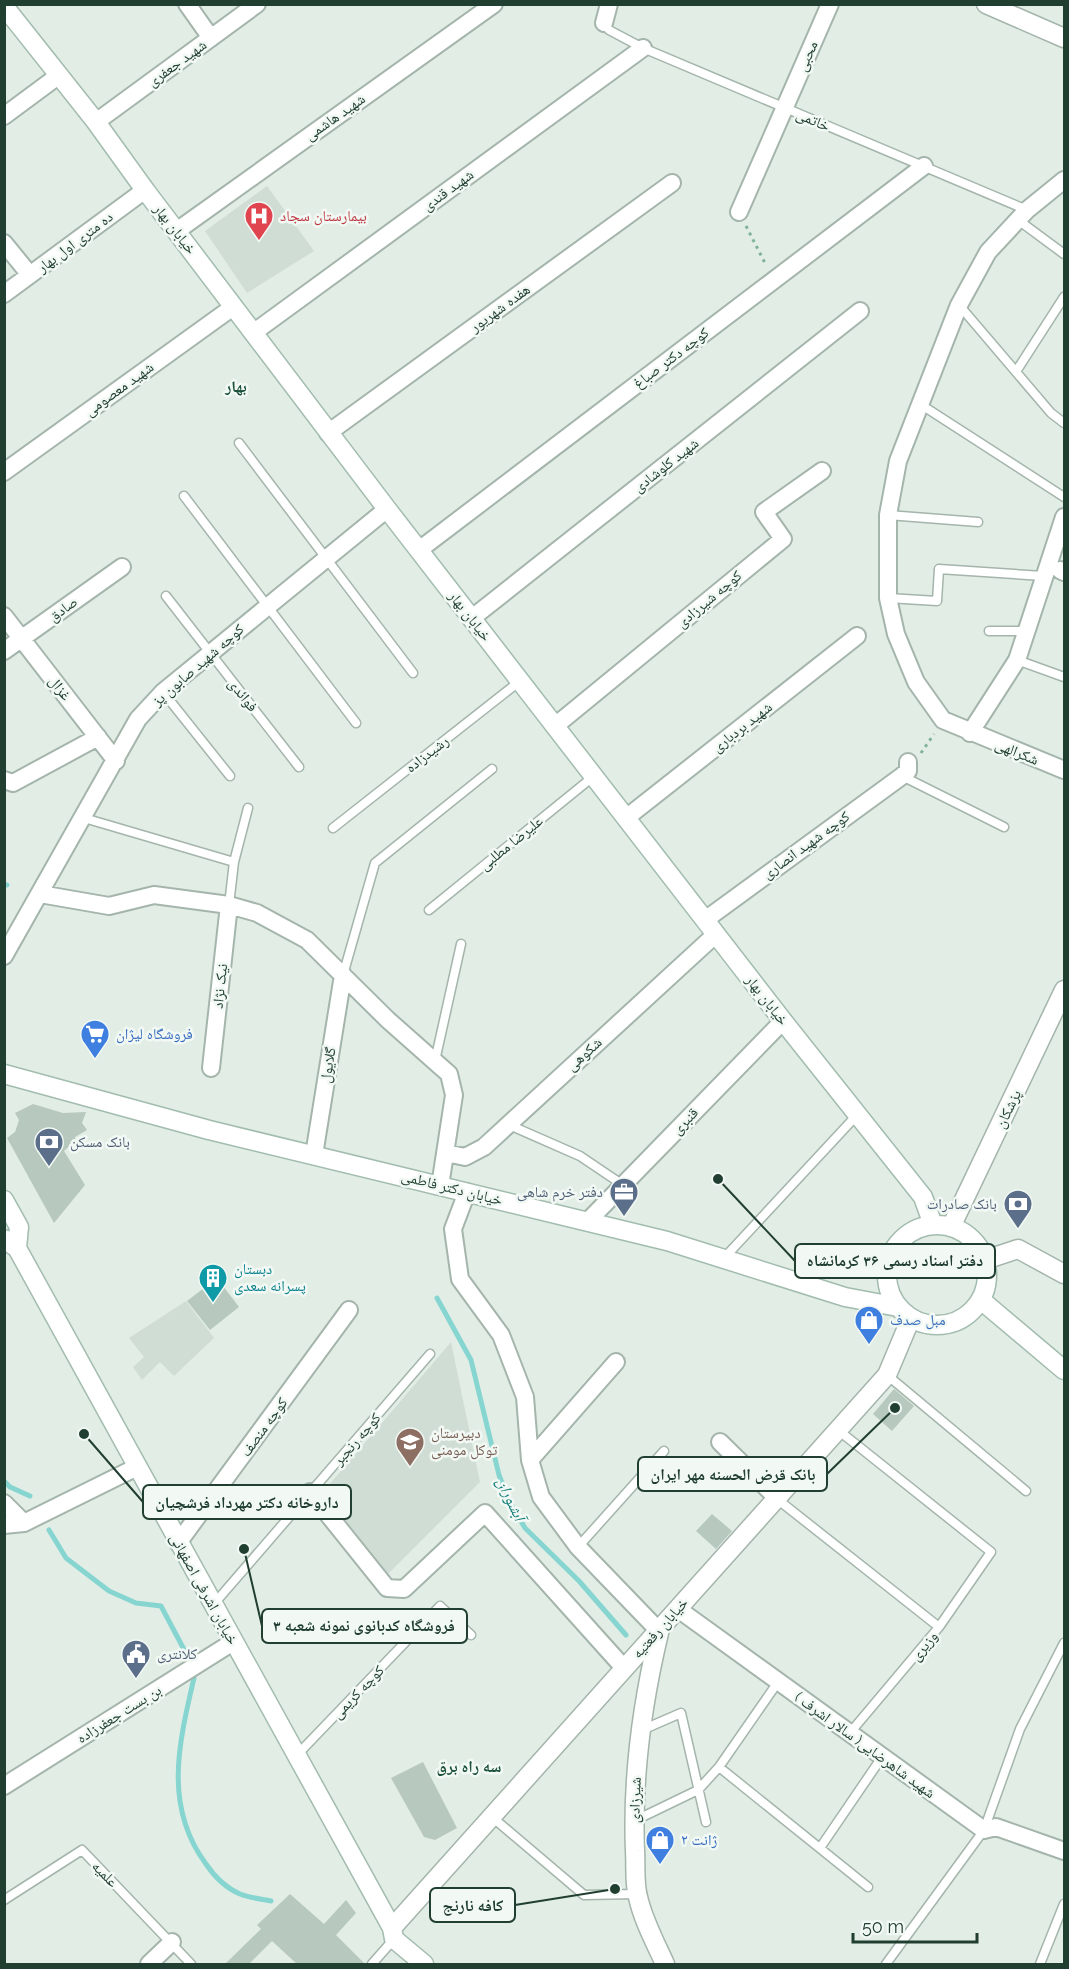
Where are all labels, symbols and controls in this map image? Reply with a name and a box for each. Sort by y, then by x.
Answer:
street label: شهید جعفری [144,35,211,91]
street label: محبی [792,38,823,74]
street label: شهید هاشمی [301,90,369,145]
street label: خاتمی [793,105,833,136]
street label: شهید قندی [419,165,478,215]
street label: خیابان بهار [148,200,200,259]
hospital icon: بیمارستان سجاد [243,200,275,242]
place label: بیمارستان سجاد [280,207,367,226]
street label: ده متری اول بهار [33,208,117,278]
street label: هفده شهریور [466,280,534,336]
street label: کوچه دکتر صباغ [630,324,713,393]
street label: شهید معصومی [81,358,158,421]
district label: بهار [224,377,247,396]
street label: شهید کلوشادی [630,434,703,497]
street label: کوچه شیرزادی [673,567,746,632]
street label: خیابان بهار [443,587,495,646]
street label: صادق [45,593,82,626]
street label: کوچه شهید صابون پز [148,620,248,711]
street label: غزال [44,672,75,705]
street label: فوائدی [224,675,262,716]
street label: شهید بردباری [708,698,776,757]
street label: رشیدزاده [402,731,452,776]
street label: شکرالهی [992,735,1042,770]
street label: کوچه شهید انصاری [759,807,854,884]
street label: علیرضا مطلبی [476,812,547,875]
street label: نیک نژاد [209,963,231,1009]
street label: خیابان بهار [740,971,792,1030]
supermarket icon: فروشگاه لیژان [79,1018,111,1060]
place label: فروشگاه لیژان [116,1025,193,1044]
street label: شکوهی [562,1033,606,1075]
street label: گلایول [316,1045,341,1085]
street label: پزشکان [991,1087,1026,1132]
street label: قنبری [668,1104,703,1139]
bank icon: بانک مسکن [33,1126,65,1168]
place label: بانک مسکن [70,1133,130,1152]
street label: خیابان دکتر فاطمی [399,1167,505,1210]
office icon: دفتر خرم شاهی [608,1176,640,1218]
place label: دفتر خرم شاهی [517,1183,603,1202]
bank icon: بانک صادرات [1002,1188,1034,1230]
place label: بانک صادرات [927,1195,997,1213]
callout: دفتر اسناد رسمی ۳۶ کرمانشاه [795,1244,995,1278]
text: دفتر اسناد رسمی ۳۶ کرمانشاه [807,1251,983,1270]
place label: دبستان پسرانه سعدی [234,1260,306,1296]
building icon: دبستان پسرانه سعدی [197,1262,229,1304]
shop icon: مبل صدف [853,1304,885,1346]
place label: مبل صدف [890,1311,946,1330]
street label: کوچه منصف [237,1394,291,1460]
street label: کوچه رنجبر [329,1409,385,1470]
place label: دبیرستان توکل مومنی [431,1424,498,1460]
school or university icon: دبیرستان توکل مومنی [394,1426,426,1468]
callout: بانک قرض الحسنه مهر ایران [638,1457,827,1491]
text: بانک قرض الحسنه مهر ایران [651,1465,815,1484]
water label: آبشوران [492,1474,531,1528]
callout: داروخانه دکتر مهرداد فرشچیان [143,1485,351,1519]
text: داروخانه دکتر مهرداد فرشچیان [155,1493,339,1512]
street label: خیابان اشرفی اصفهانی [165,1530,242,1649]
street label: خیابان رفعتیه [628,1594,693,1663]
callout: فروشگاه کدبانوی نمونه شعبه ۳ [262,1609,467,1643]
text: فروشگاه کدبانوی نمونه شعبه ۳ [273,1616,455,1635]
street label: وزیری [906,1627,942,1665]
public building icon: کلانتری [120,1638,152,1680]
place label: کلانتری [157,1645,197,1664]
street label: کوچه کریمی [328,1662,389,1723]
street label: بن بست جعفرزاده [73,1681,165,1748]
street label: شهید شاهرضایی( سالار اشرف ) [791,1688,939,1803]
district label: سه راه برق [437,1757,501,1776]
street label: شیرزادی [625,1776,646,1823]
shop icon: ژانت ۲ [644,1824,676,1866]
place label: ژانت ۲ [681,1831,718,1849]
street label: علمیه [88,1857,122,1891]
callout: کافه نارنج [430,1888,515,1922]
text: کافه نارنج [443,1896,503,1916]
scale bar [853,1906,978,1944]
text: 50 m [862,1916,904,1937]

